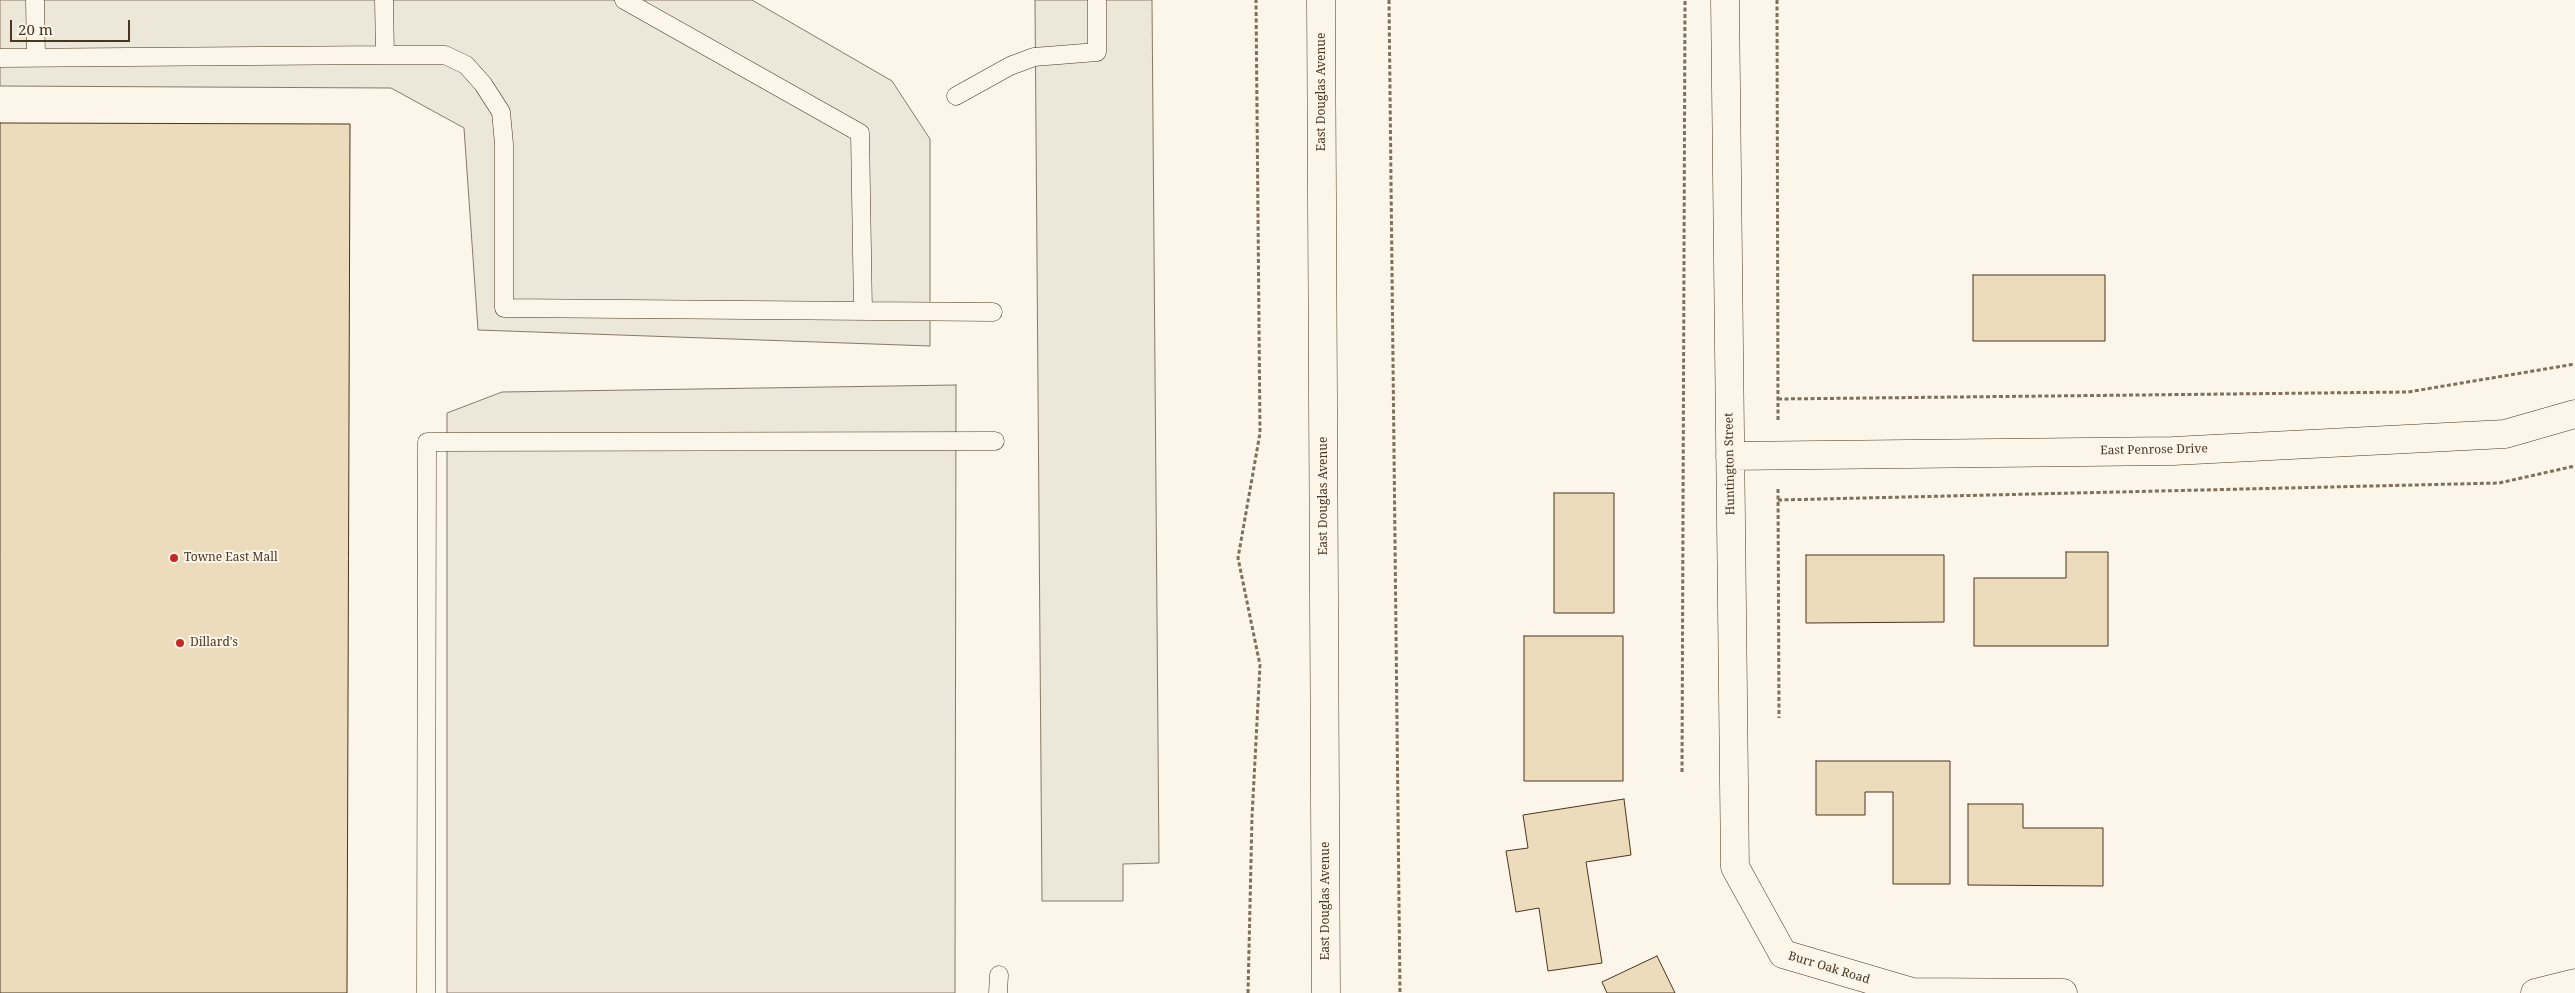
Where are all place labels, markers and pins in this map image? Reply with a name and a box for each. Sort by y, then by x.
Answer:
place label: Towne East Mall [184,551,278,565]
marker: Towne East Mall [168,552,180,564]
place label: Dillard's [190,636,238,650]
marker: Dillard's [174,637,186,649]

